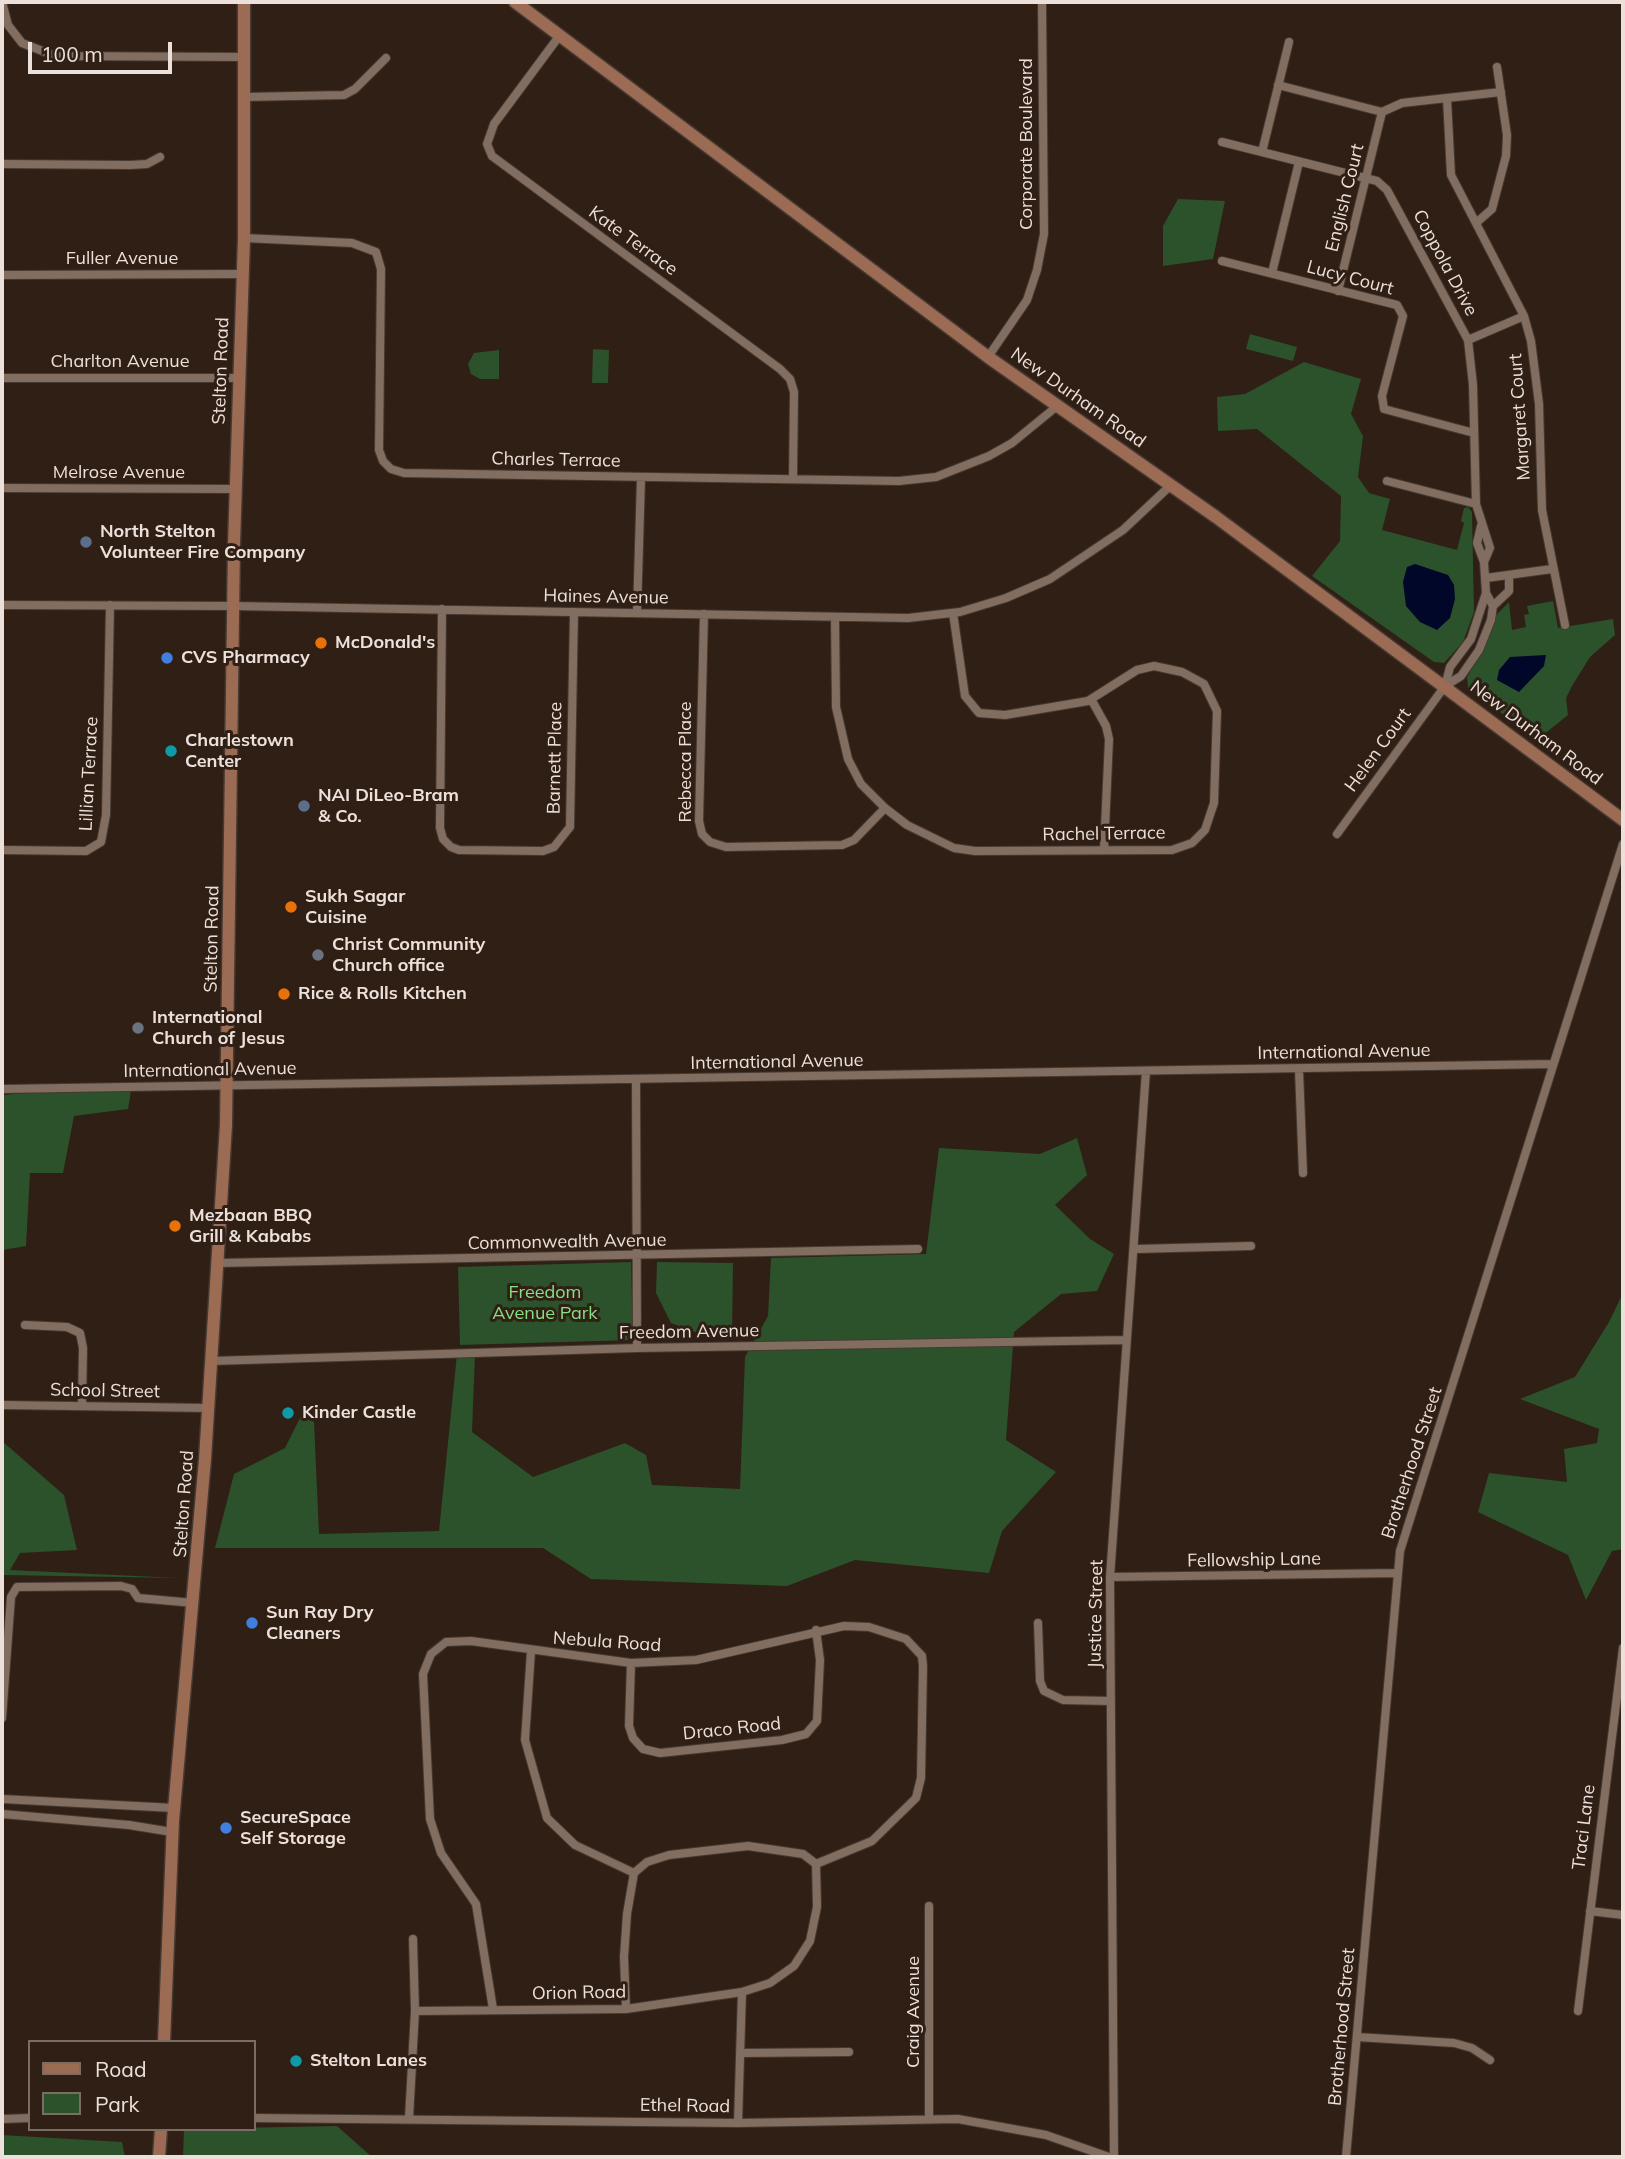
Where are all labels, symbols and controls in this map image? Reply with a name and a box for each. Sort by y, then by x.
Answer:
scale bar [32,28,175,72]
text: 100 m [41,41,103,67]
street label: Corporate Boulevard [1016,58,1038,230]
street label: English Court [1321,142,1369,254]
street label: Kate Terrace [584,202,682,280]
street label: Coppola Drive [1408,206,1482,320]
street label: Fuller Avenue [66,248,178,270]
street label: Lucy Court [1304,256,1396,300]
street label: Stelton Road [208,317,234,425]
street label: New Durham Road [1006,343,1150,453]
street label: Charlton Avenue [51,351,189,373]
street label: Margaret Court [1505,353,1535,481]
street label: Charles Terrace [491,448,621,472]
street label: Melrose Avenue [53,462,185,484]
place label: North Stelton Volunteer Fire Company [100,521,305,564]
marker: North Stelton Volunteer Fire Company [78,534,94,550]
street label: Haines Avenue [543,585,669,609]
place label: McDonald's [335,632,435,654]
marker: McDonald's [313,635,329,651]
place label: CVS Pharmacy [181,647,310,669]
marker: CVS Pharmacy [159,650,175,666]
street label: New Durham Road [1466,676,1606,790]
street label: Rebecca Place [675,701,697,823]
street label: Barnett Place [543,702,567,814]
street label: Helen Court [1340,704,1416,796]
street label: Lillian Terrace [75,716,103,832]
place label: Charlestown Center [185,730,294,772]
marker: Charlestown Center [163,743,179,759]
place label: NAI DiLeo-Bram & Co. [318,785,459,828]
marker: NAI DiLeo-Bram & Co. [296,798,312,814]
street label: Rachel Terrace [1042,822,1166,846]
street label: Stelton Road [200,885,224,993]
place label: Sukh Sagar Cuisine [305,886,405,928]
marker: Sukh Sagar Cuisine [283,899,299,915]
place label: Christ Community Church office [332,934,485,976]
marker: Christ Community Church office [310,947,326,963]
place label: Rice & Rolls Kitchen [298,983,467,1005]
marker: Rice & Rolls Kitchen [276,986,292,1002]
place label: International Church of Jesus [152,1007,285,1050]
marker: International Church of Jesus [130,1020,146,1036]
street label: International Avenue [1257,1040,1431,1064]
street label: International Avenue [690,1050,864,1074]
street label: International Avenue [123,1058,297,1082]
place label: Mezbaan BBQ Grill & Kababs [189,1205,312,1248]
marker: Mezbaan BBQ Grill & Kababs [167,1218,183,1234]
street label: Commonwealth Avenue [467,1229,667,1255]
park label: Freedom Avenue Park [492,1282,598,1324]
street label: Freedom Avenue [619,1320,759,1344]
street label: School Street [50,1379,160,1403]
street label: Brotherhood Street [1377,1384,1447,1542]
place label: Kinder Castle [302,1402,416,1424]
marker: Kinder Castle [280,1405,296,1421]
street label: Stelton Road [169,1450,199,1558]
street label: Fellowship Lane [1187,1548,1321,1572]
street label: Justice Street [1084,1559,1108,1669]
place label: Sun Ray Dry Cleaners [266,1602,374,1644]
marker: Sun Ray Dry Cleaners [244,1615,260,1631]
street label: Nebula Road [552,1627,662,1657]
street label: Draco Road [682,1713,782,1745]
street label: Traci Lane [1568,1783,1600,1871]
place label: SecureSpace Self Storage [240,1807,351,1850]
marker: SecureSpace Self Storage [218,1820,234,1836]
street label: Brotherhood Street [1324,1947,1360,2107]
street label: Craig Avenue [903,1956,925,2068]
street label: Orion Road [532,1981,626,2005]
legend [28,2040,256,2131]
place label: Stelton Lanes [310,2050,427,2072]
marker: Stelton Lanes [288,2053,304,2069]
text: Road [95,2056,146,2082]
text: Park [95,2091,139,2117]
street label: Ethel Road [640,2094,730,2118]

